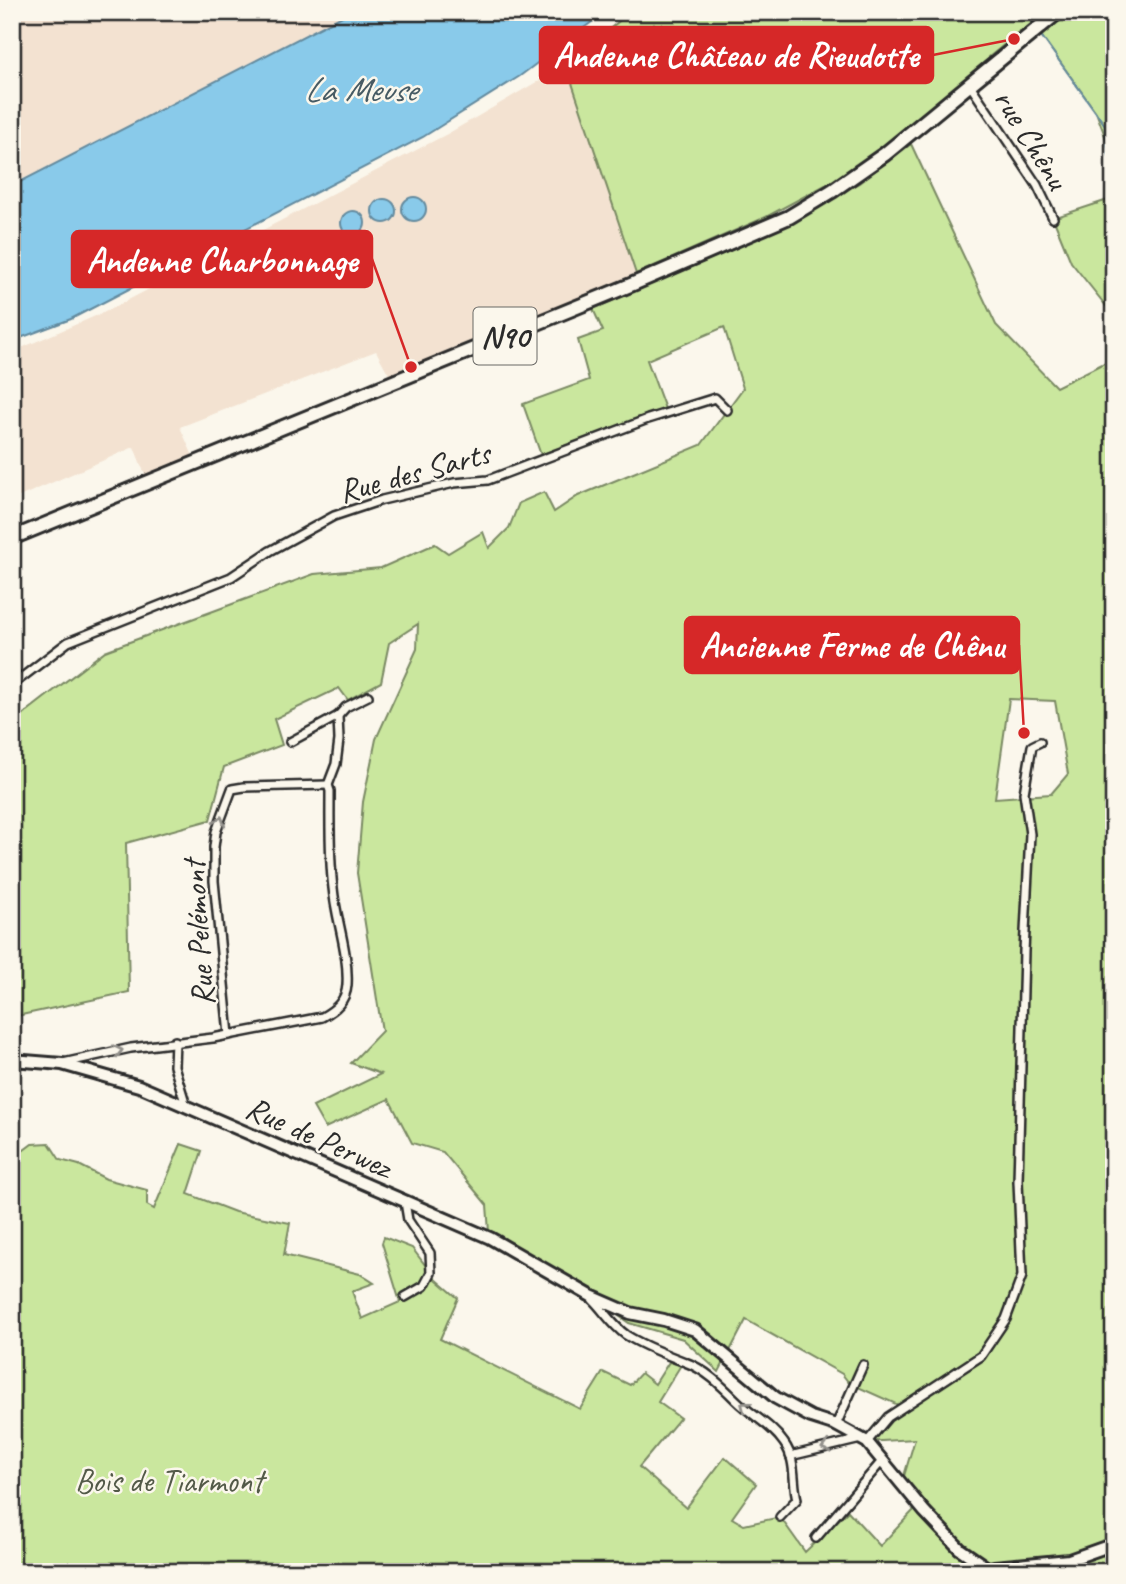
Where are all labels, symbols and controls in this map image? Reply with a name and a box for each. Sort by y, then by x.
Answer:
callout: Andenne Château de Rieudotte [540,27,933,83]
text: Andenne Château de Rieudotte [553,33,921,78]
water label: La Meuse [304,67,421,112]
street label: rue Chênu [984,80,1079,198]
callout: Andenne Charbonnage [72,231,372,287]
text: Andenne Charbonnage [87,238,360,283]
road number: N90 [474,308,536,364]
street label: Rue des Sarts [334,431,497,512]
callout: Ancienne Ferme de Chênu [685,617,1019,673]
text: Ancienne Ferme de Chênu [700,623,1007,668]
one-way arrow [212,815,226,827]
street label: Rue Pelémont [172,855,224,1007]
one-way arrow [112,1045,124,1059]
street label: Rue de Perwez [239,1086,401,1189]
one-way arrow [740,1402,752,1415]
one-way arrow [820,1439,832,1454]
park label: Bois de Tiarmont [75,1460,267,1502]

